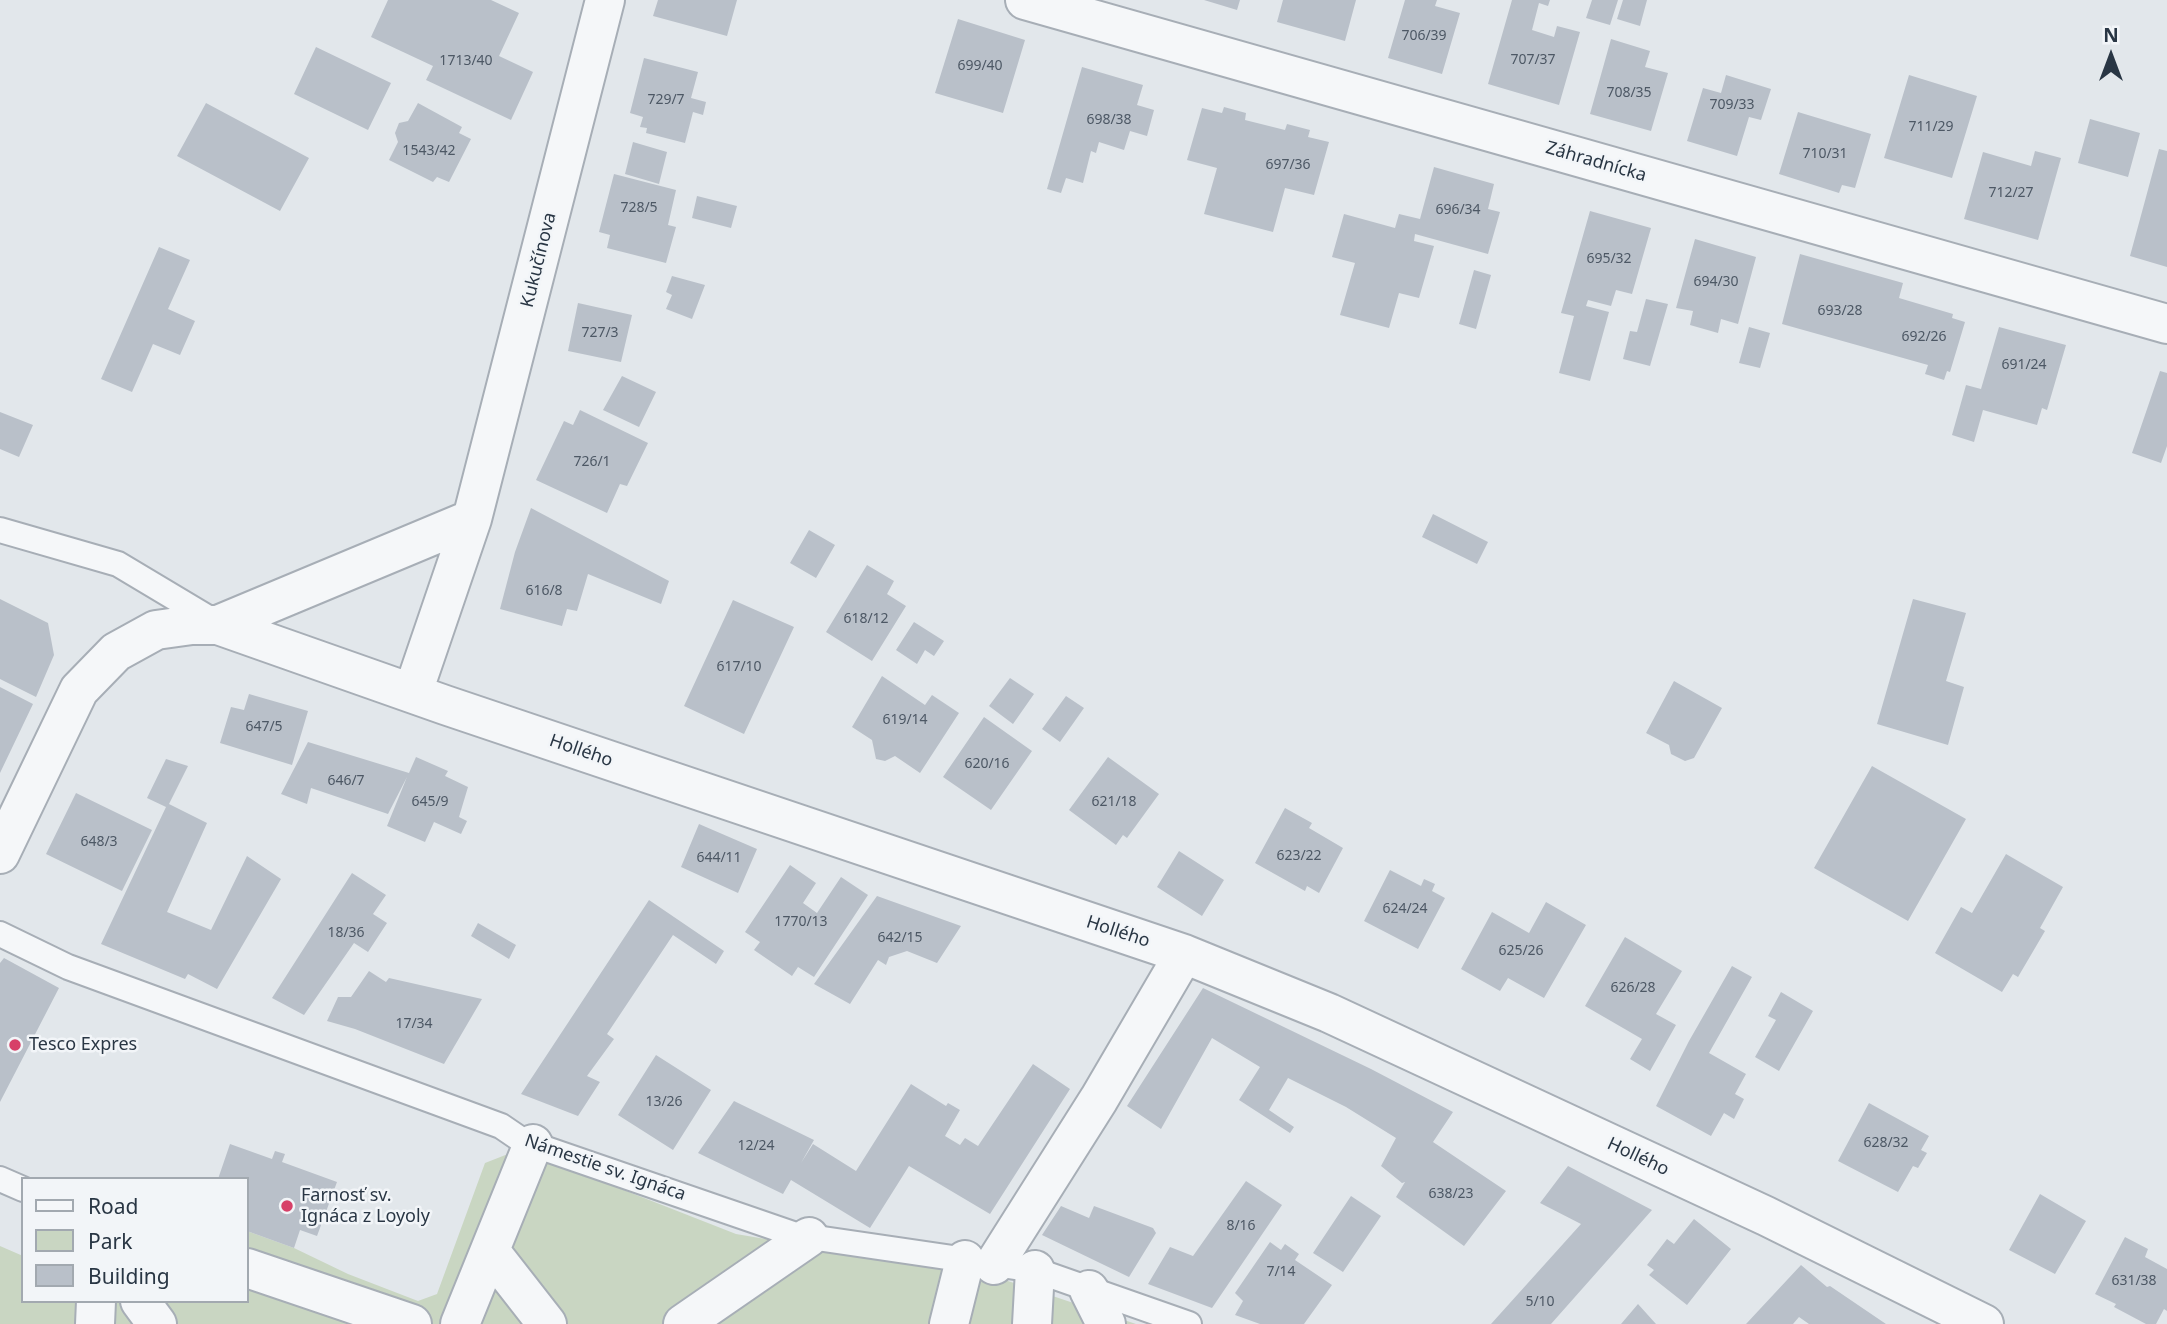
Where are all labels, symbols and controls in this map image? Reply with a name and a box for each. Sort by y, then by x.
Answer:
north arrow [2076,21,2146,91]
text: N [2103,22,2119,48]
house number: 706/39 [1401,28,1447,44]
house number: 707/37 [1510,52,1556,68]
house number: 1713/40 [439,53,493,69]
house number: 699/40 [957,58,1003,74]
house number: 708/35 [1606,85,1652,101]
house number: 729/7 [647,92,685,108]
house number: 709/33 [1709,97,1755,113]
house number: 698/38 [1086,112,1132,128]
house number: 711/29 [1908,119,1954,135]
street label: Záhradnícka [1543,137,1649,187]
house number: 1543/42 [402,143,456,159]
house number: 710/31 [1802,146,1848,162]
house number: 697/36 [1265,157,1311,173]
house number: 712/27 [1988,185,2034,201]
house number: 728/5 [620,200,658,216]
house number: 696/34 [1435,202,1481,218]
street label: Kukučínova [517,210,561,310]
house number: 695/32 [1586,251,1632,267]
house number: 694/30 [1693,274,1739,290]
house number: 693/28 [1817,303,1863,319]
house number: 727/3 [581,325,619,341]
house number: 692/26 [1901,329,1947,345]
house number: 691/24 [2001,357,2047,373]
house number: 726/1 [573,454,611,470]
house number: 616/8 [525,583,563,599]
house number: 618/12 [843,611,889,627]
house number: 617/10 [716,659,762,675]
house number: 619/14 [882,712,928,728]
house number: 647/5 [245,719,283,735]
street label: Hollého [546,730,616,772]
house number: 620/16 [964,756,1010,772]
house number: 646/7 [327,773,365,789]
house number: 645/9 [411,794,449,810]
house number: 621/18 [1091,794,1137,810]
house number: 648/3 [80,834,118,850]
house number: 623/22 [1276,848,1322,864]
house number: 644/11 [696,850,742,866]
house number: 624/24 [1382,901,1428,917]
street label: Hollého [1083,912,1153,952]
house number: 1770/13 [774,914,828,930]
house number: 18/36 [327,925,365,941]
house number: 642/15 [877,930,923,946]
house number: 625/26 [1498,943,1544,959]
house number: 626/28 [1610,980,1656,996]
house number: 17/34 [395,1016,433,1032]
place label: Tesco Expres [29,1034,137,1056]
marker: Tesco Expres [7,1037,23,1053]
house number: 13/26 [645,1094,683,1110]
street label: Námestie sv. Ignáca [522,1130,688,1206]
street label: Hollého [1604,1133,1672,1181]
house number: 628/32 [1863,1135,1909,1151]
house number: 12/24 [737,1138,775,1154]
legend [21,1177,248,1303]
place label: Farnosť sv. Ignáca z Loyoly [301,1185,430,1228]
house number: 638/23 [1428,1186,1474,1202]
text: Road [88,1192,138,1220]
marker: Farnosť sv. Ignáca z Loyoly [279,1198,295,1214]
house number: 8/16 [1226,1218,1256,1234]
text: Park [88,1227,132,1255]
text: Building [88,1262,170,1290]
house number: 7/14 [1266,1264,1296,1280]
house number: 631/38 [2111,1273,2157,1289]
house number: 5/10 [1525,1294,1555,1310]

